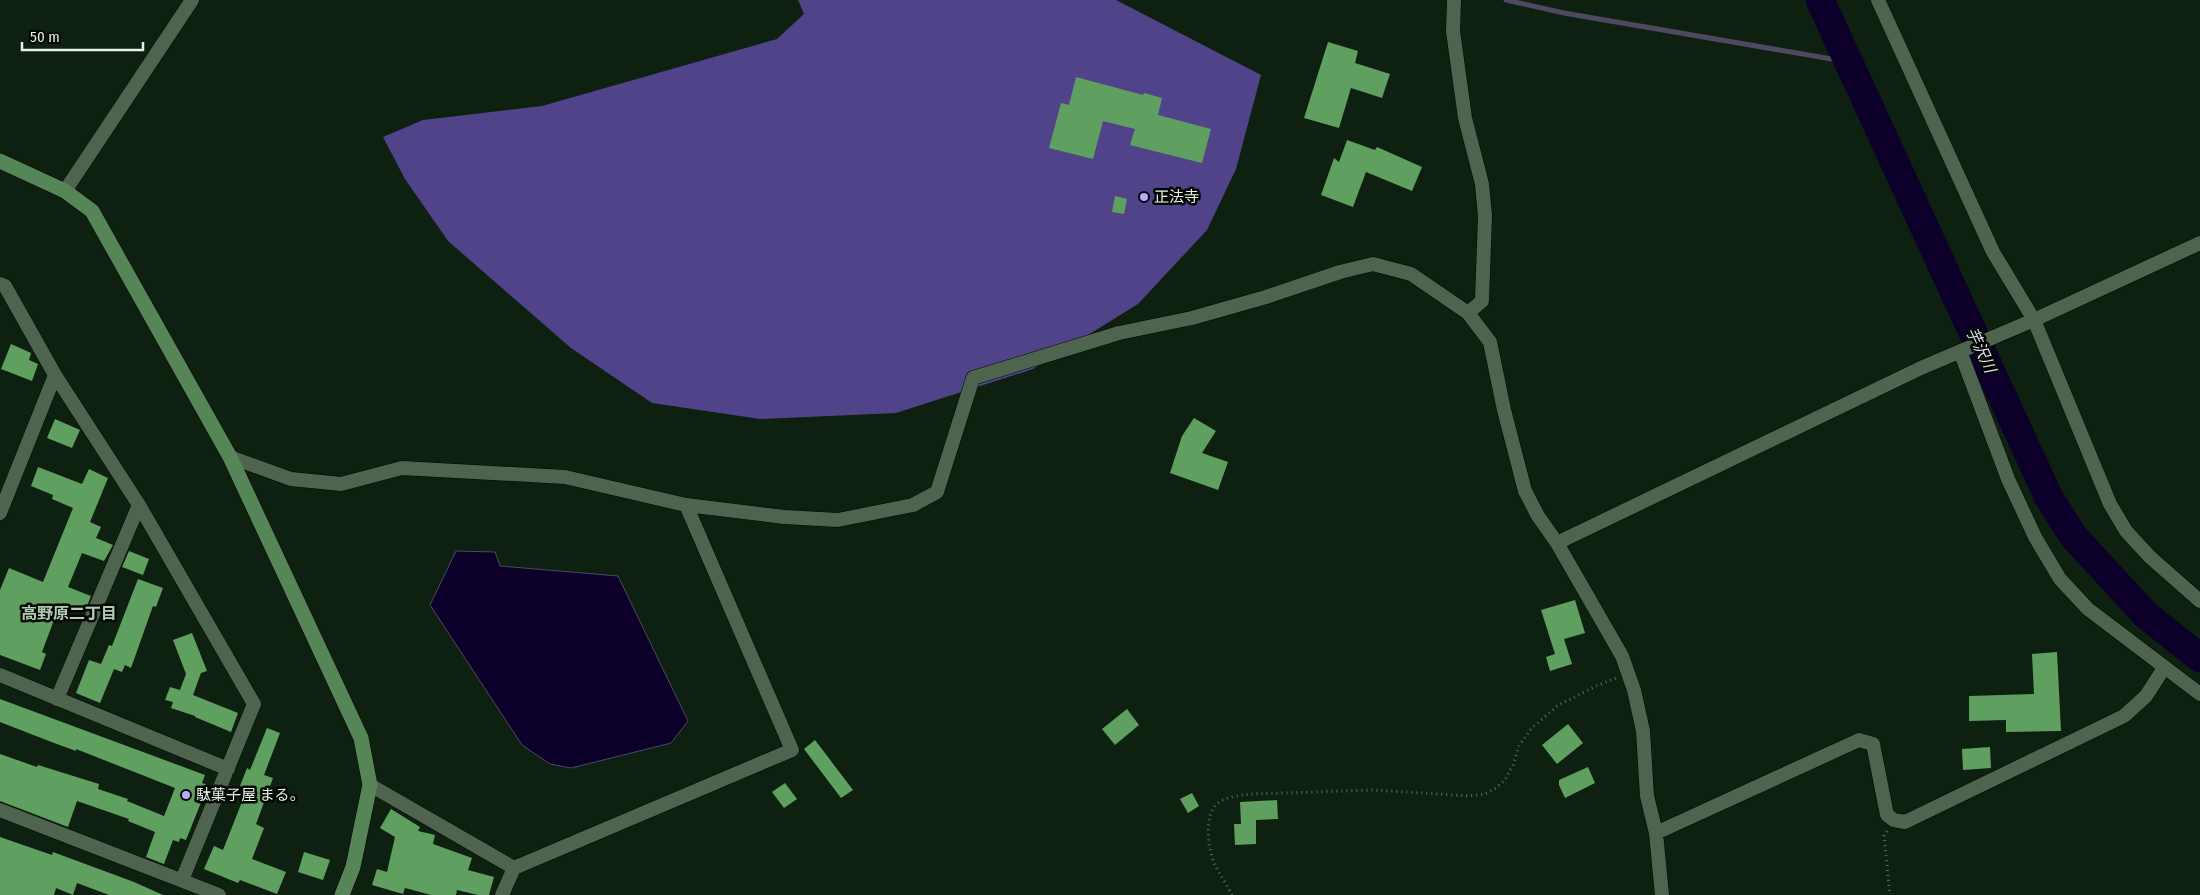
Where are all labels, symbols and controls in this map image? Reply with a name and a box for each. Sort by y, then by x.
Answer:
scale bar [22,20,144,52]
text: 50 m [30,28,60,46]
place label: 正法寺 [1154,188,1199,206]
marker: 正法寺 [1138,191,1150,203]
water label: 芋沢川 [1962,324,2001,378]
district label: 高野原二丁目 [21,604,117,623]
place label: 駄菓子屋 まる。 [196,786,305,804]
marker: 駄菓子屋 まる。 [180,789,192,801]

